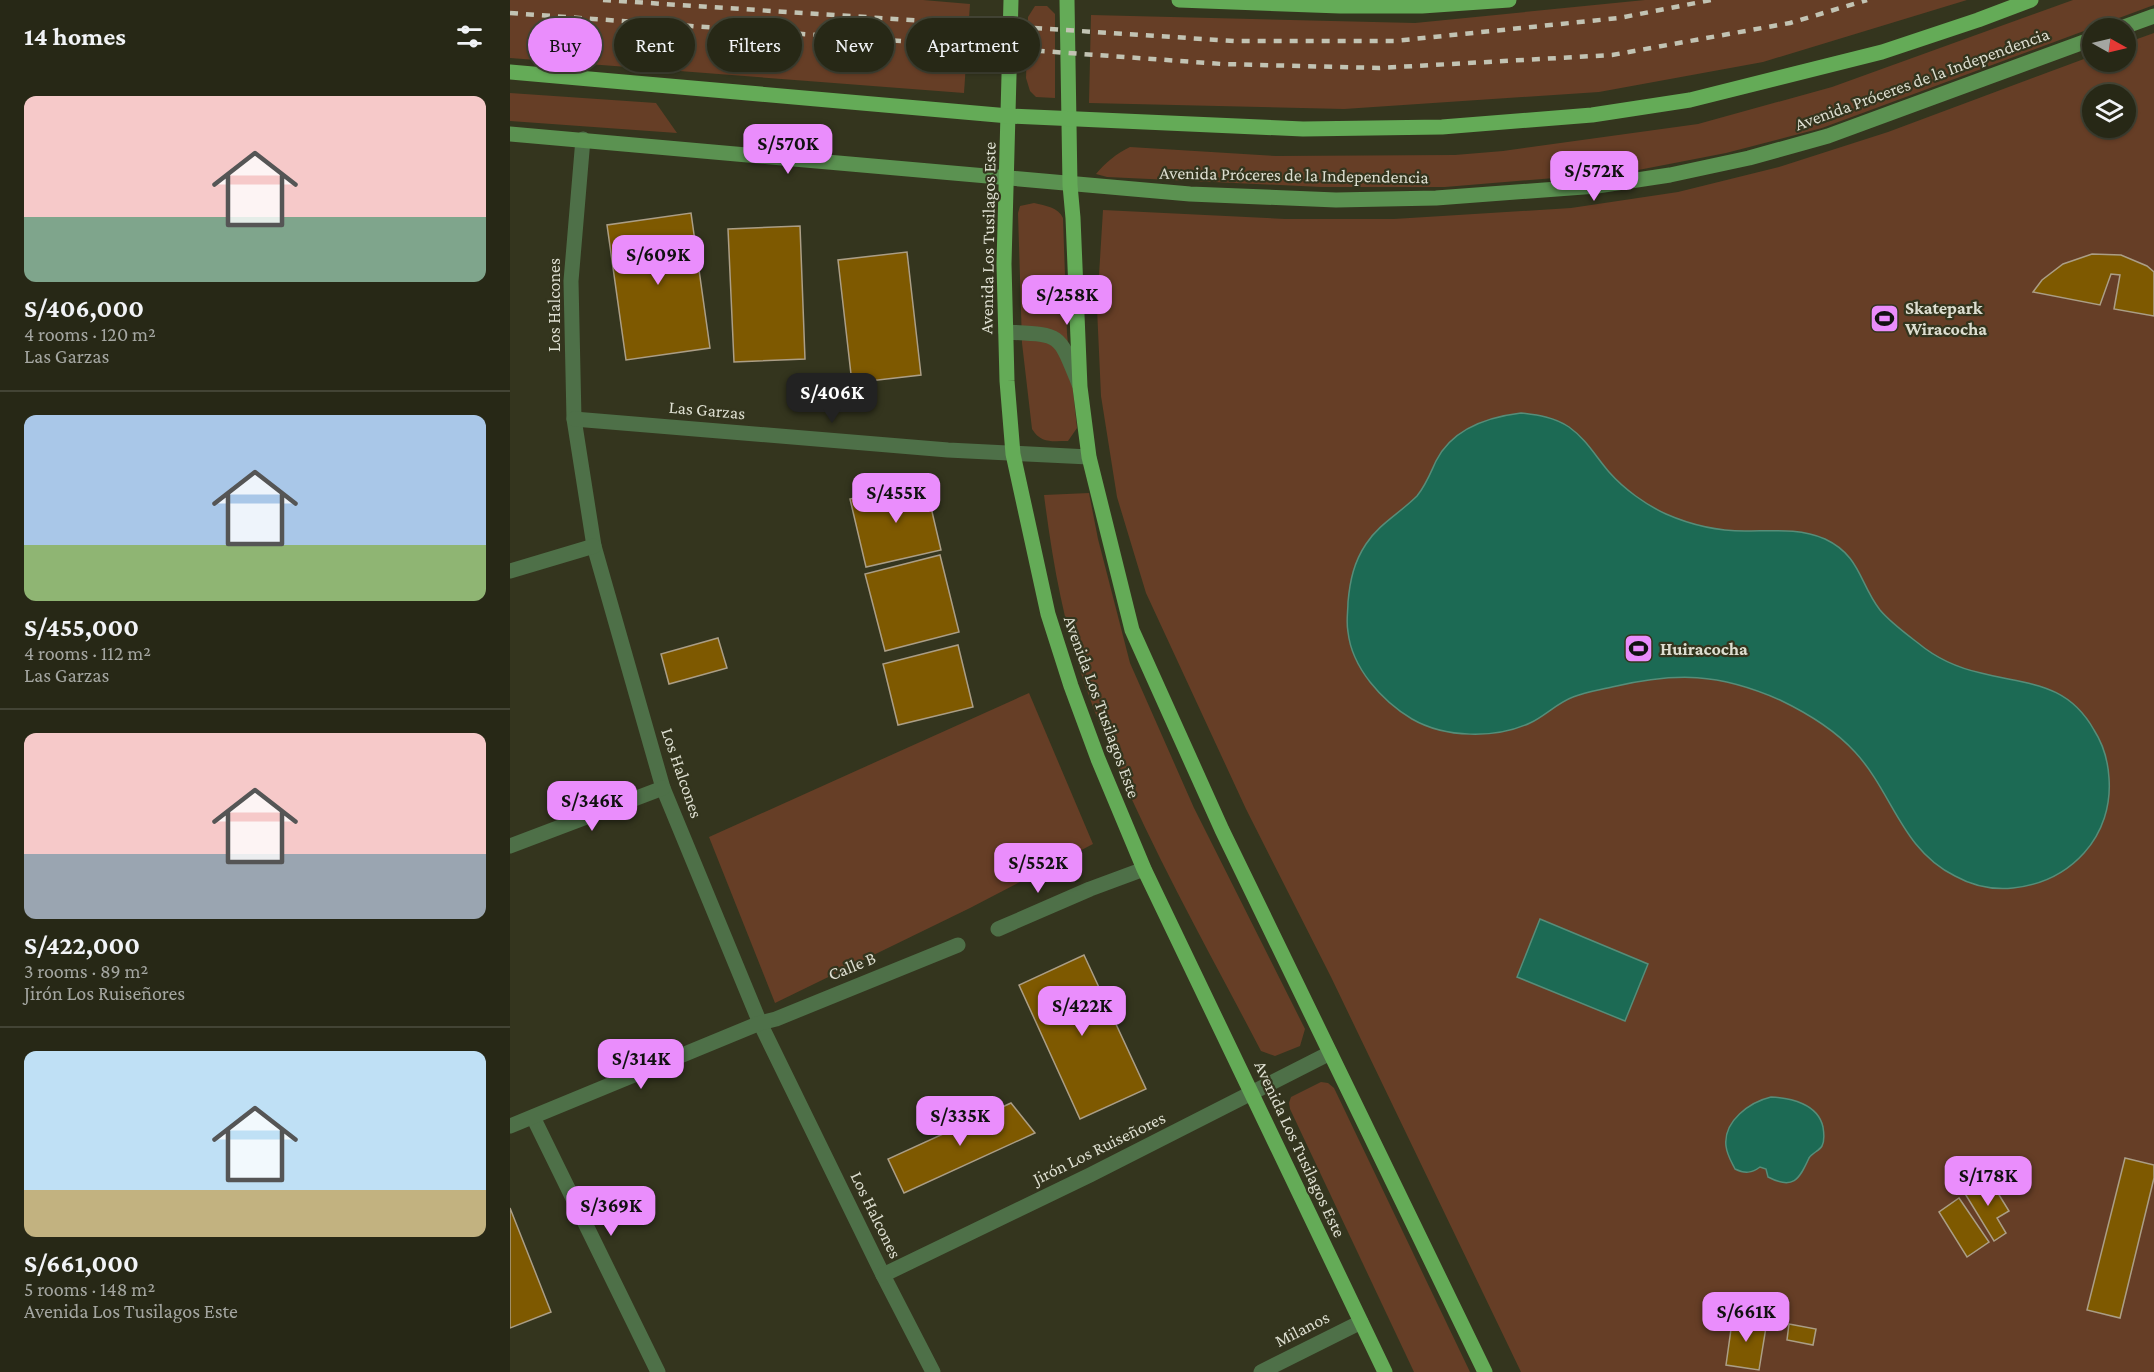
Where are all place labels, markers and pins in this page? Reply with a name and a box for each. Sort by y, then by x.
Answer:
pin: S/570K [739,124,837,175]
pin: S/572K [1545,151,1643,202]
pin: S/609K [609,235,707,286]
pin: S/258K [1018,275,1116,326]
place label: Skatepark Wiracocha [1904,298,1987,339]
sports icon: Skatepark Wiracocha [1868,302,1900,334]
pin: S/406K [783,373,881,424]
pin: S/455K [847,473,945,524]
sports icon: Huiracocha [1623,633,1655,665]
place label: Huiracocha [1660,639,1748,659]
pin: S/346K [543,781,641,832]
pin: S/552K [989,843,1087,894]
pin: S/422K [1033,986,1131,1037]
pin: S/314K [592,1039,690,1090]
pin: S/335K [911,1096,1009,1147]
pin: S/178K [1939,1156,2037,1207]
pin: S/369K [562,1186,660,1237]
pin: S/661K [1697,1292,1795,1343]

